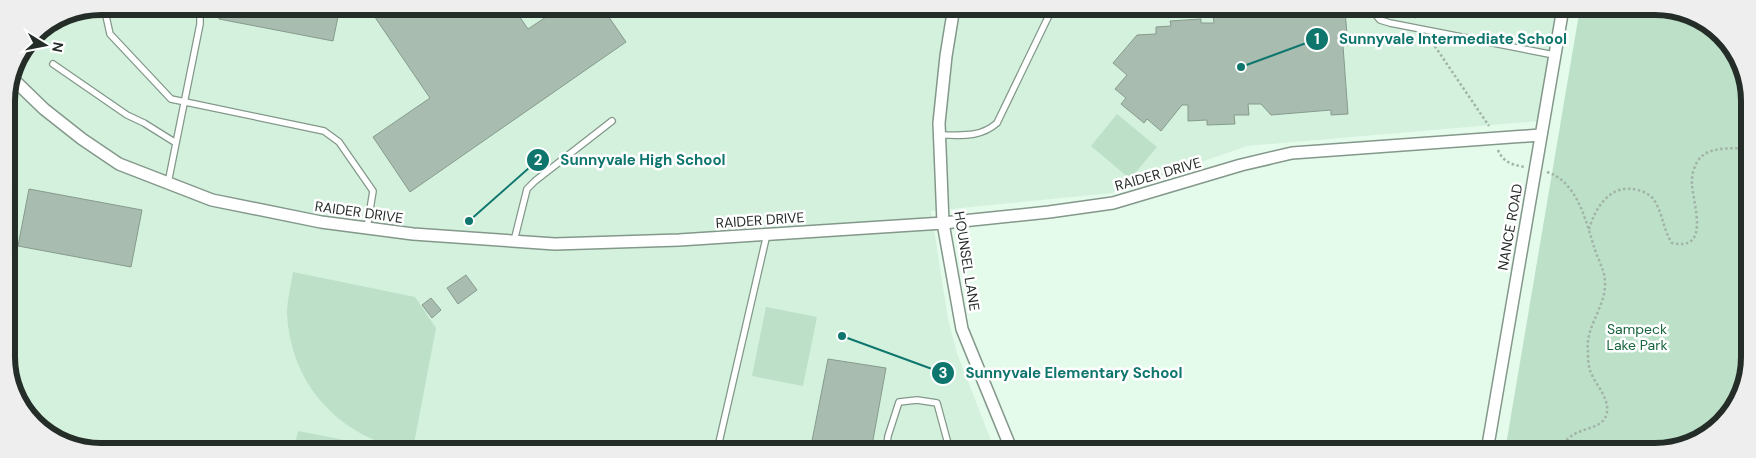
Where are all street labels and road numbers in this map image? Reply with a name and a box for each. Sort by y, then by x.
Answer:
street label: RAIDER DRIVE [1113,153,1203,195]
street label: NANCE ROAD [1494,182,1526,272]
street label: RAIDER DRIVE [314,197,404,227]
street label: RAIDER DRIVE [715,208,805,232]
street label: HOUNSEL LANE [950,210,984,312]

